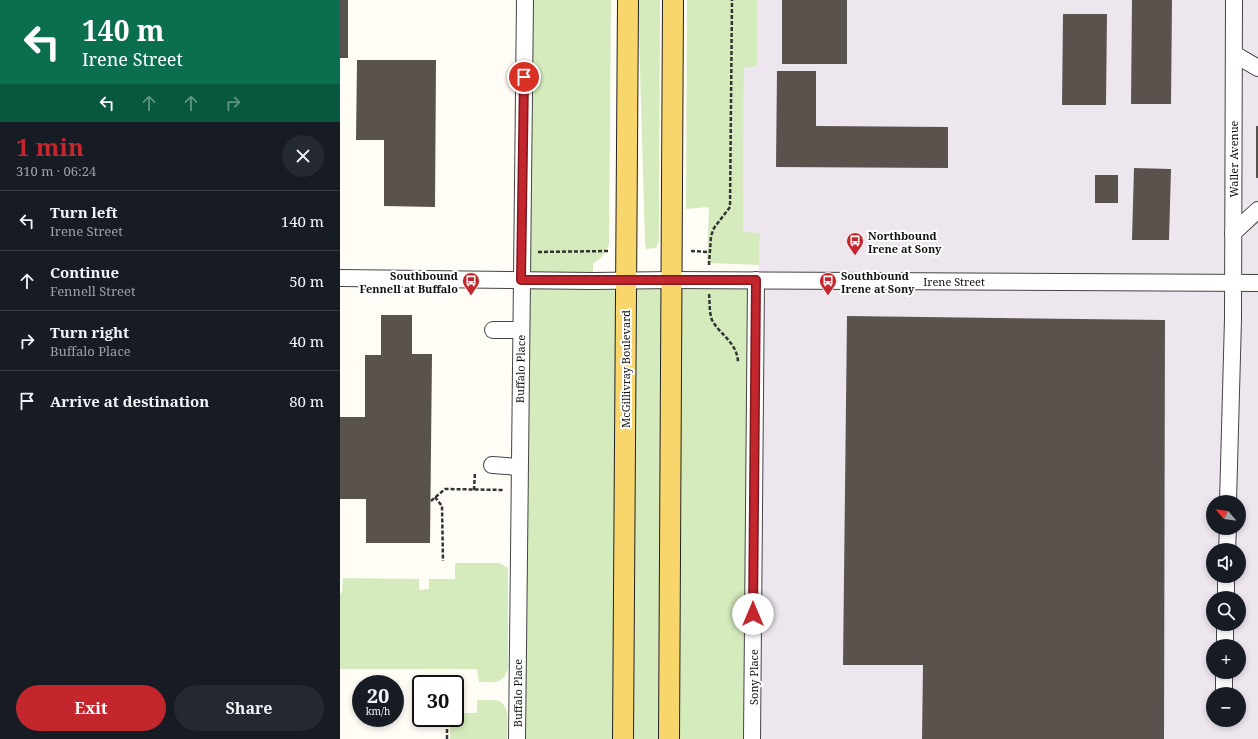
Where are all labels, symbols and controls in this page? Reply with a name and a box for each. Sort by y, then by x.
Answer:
text: 140 m [82,11,164,49]
icon: left [16,16,68,68]
text: Irene Street [82,47,183,71]
pin [507,60,541,94]
icon: arrive [513,66,535,88]
icon: left [96,92,118,114]
icon: ahead [138,92,160,114]
icon: ahead [180,92,202,114]
icon: right [222,92,244,114]
street label: Waller Avenue [1226,120,1241,198]
text: 1 min [16,130,84,163]
button: close [282,135,324,177]
text: 310 m · 06:24 [16,162,96,180]
text: Turn left [50,202,118,222]
icon: left [16,210,38,232]
text: 140 m [281,211,324,231]
text: Irene Street [50,222,123,240]
place label: Northbound Irene at Sony [868,228,942,256]
bus stop icon: Northbound Irene at Sony [845,231,865,256]
text: Continue [50,262,119,282]
place label: Southbound Fennell at Buffalo [359,268,458,296]
place label: Southbound Irene at Sony [841,268,915,296]
icon: ahead [16,270,38,292]
text: 50 m [289,271,324,291]
bus stop icon: Southbound Fennell at Buffalo [461,271,481,296]
bus stop icon: Southbound Irene at Sony [818,271,838,296]
street label: Irene Street [923,274,985,289]
text: Fennell Street [50,282,136,300]
street label: McGillivray Boulevard [618,310,633,428]
text: Turn right [50,322,129,342]
icon: right [16,330,38,352]
text: 40 m [289,331,324,351]
street label: Buffalo Place [512,335,528,403]
text: Buffalo Place [50,342,131,360]
icon: arrive [16,390,38,412]
text: Arrive at destination [50,391,209,411]
text: 80 m [289,391,324,411]
north arrow [1206,495,1246,535]
map controls [1206,495,1246,727]
button: sound [1206,543,1246,583]
button: search [1206,591,1246,631]
position arrow [732,593,774,635]
button: + [1206,639,1246,679]
street label: Sony Place [746,649,761,705]
street label: Buffalo Place [510,659,525,727]
speed limit sign: 30 [412,675,464,727]
text: 20 [367,682,389,709]
button: Exit [16,685,166,731]
button: Share [174,685,324,731]
button: − [1206,687,1246,727]
text: km/h [366,704,390,718]

